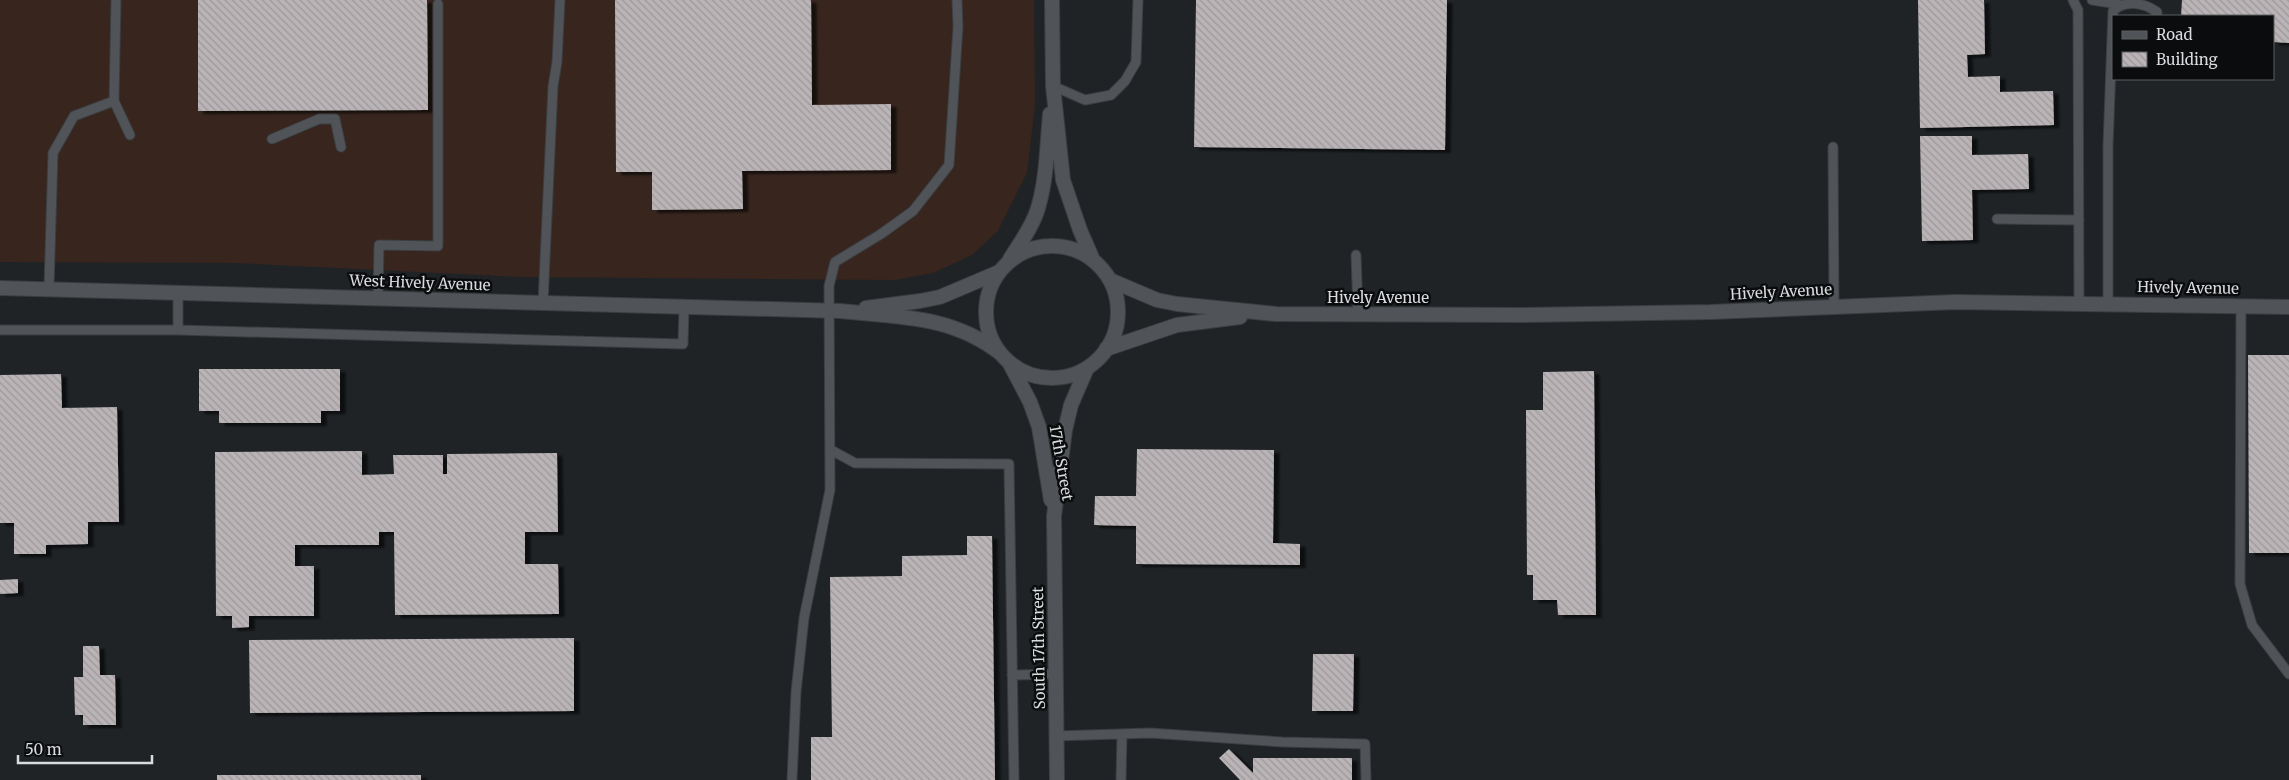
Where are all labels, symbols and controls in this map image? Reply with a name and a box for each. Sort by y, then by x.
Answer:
legend [2112,15,2274,80]
text: Road [2156,25,2192,44]
text: Building [2156,50,2218,69]
street label: West Hively Avenue [348,271,491,294]
street label: Hively Avenue [2137,277,2239,298]
street label: Hively Avenue [1730,279,1833,304]
street label: Hively Avenue [1327,288,1429,307]
street label: 17th Street [1046,424,1078,502]
street label: South 17th Street [1028,586,1049,710]
scale bar [18,732,151,764]
text: 50 m [25,740,62,759]

